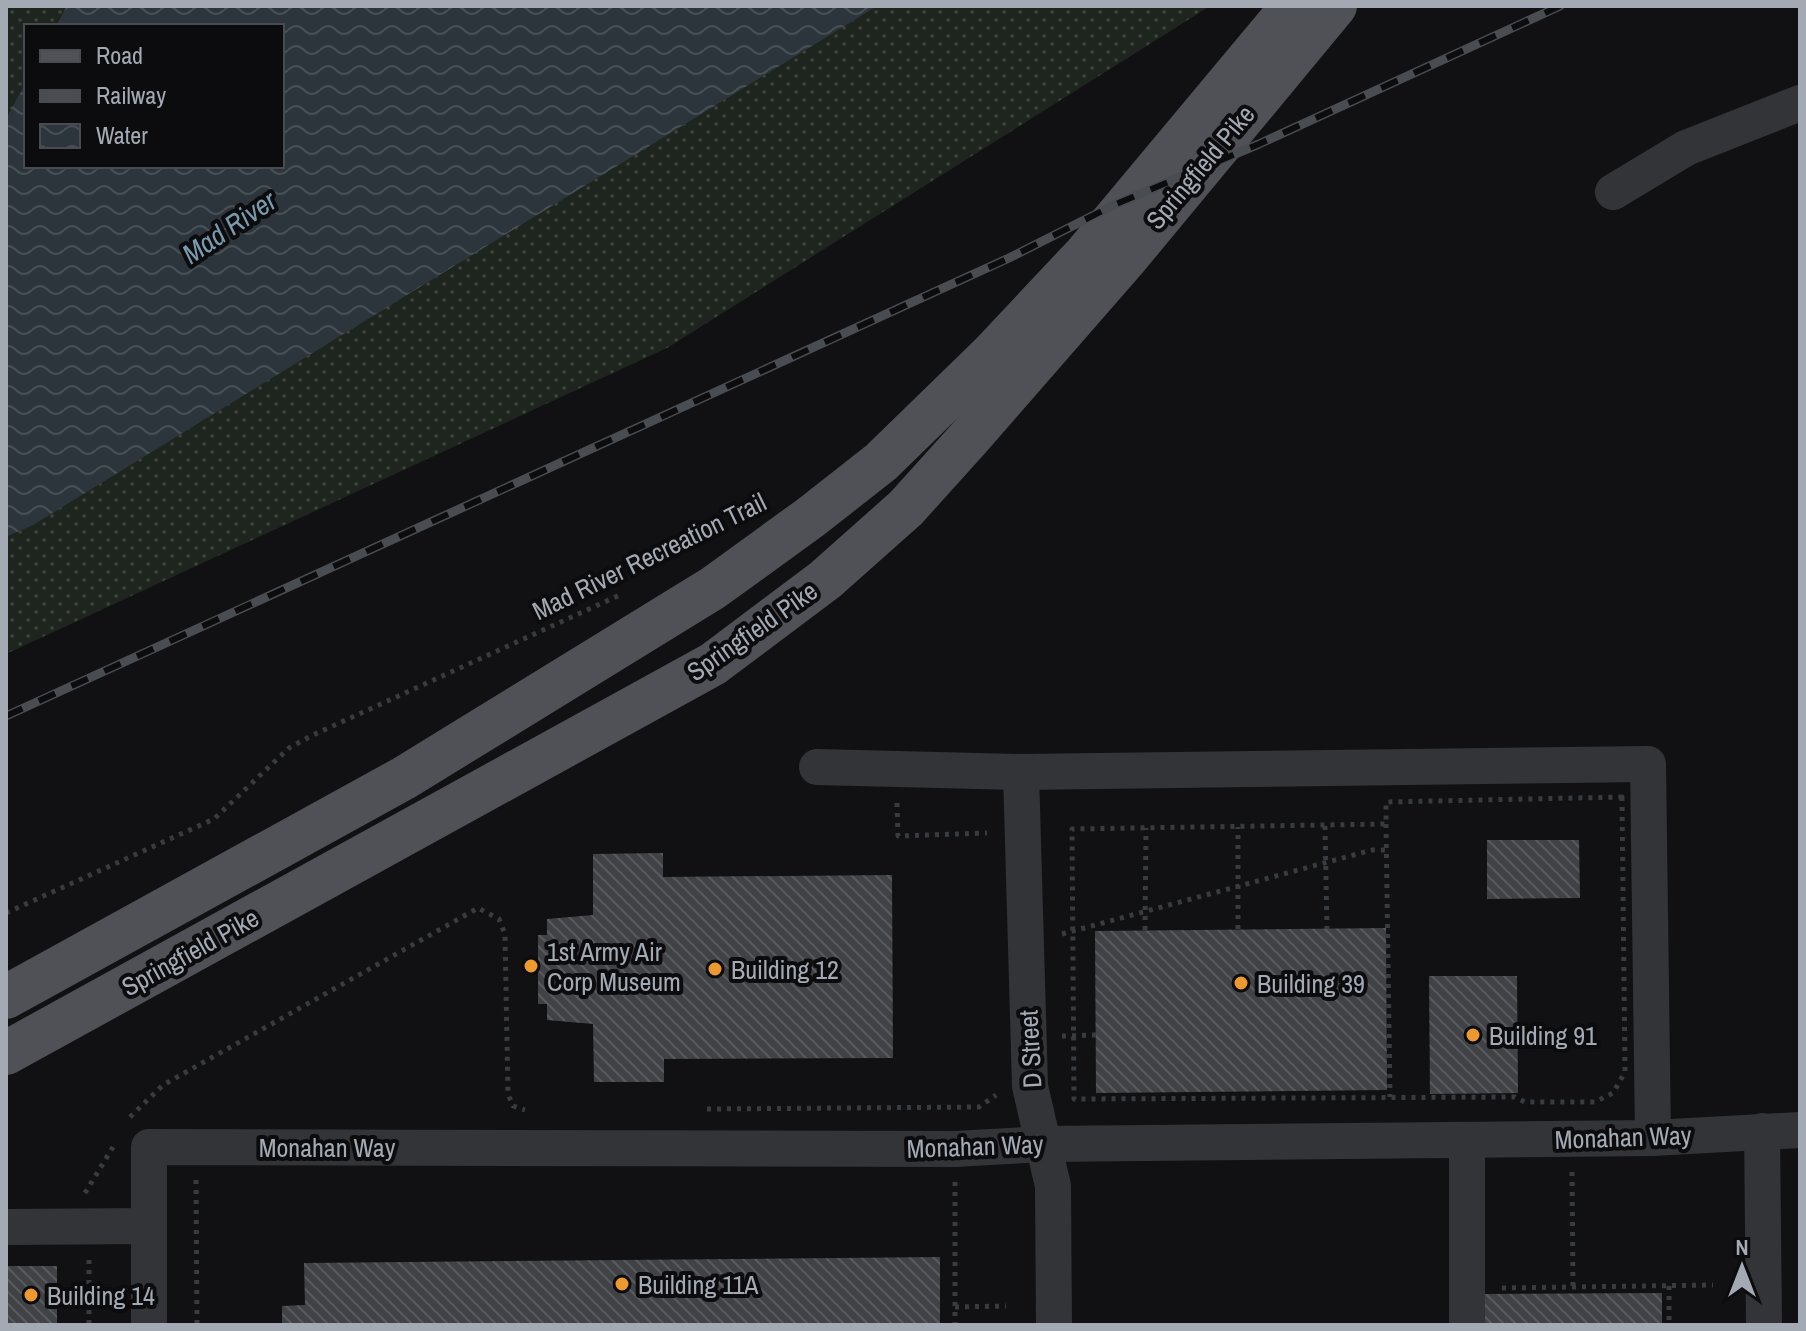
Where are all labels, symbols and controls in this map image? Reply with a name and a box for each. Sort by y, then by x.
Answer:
legend [24,24,284,168]
text: Road [96,39,143,71]
text: Railway [96,79,166,111]
street label: Springfield Pike [1138,98,1262,236]
text: Water [96,119,148,151]
water label: Mad River [174,181,285,272]
street label: Mad River Recreation Trail [526,484,772,628]
street label: Springfield Pike [680,573,824,689]
street label: Springfield Pike [115,900,265,1004]
place label: 1st Army Air Corp Museum [547,934,681,999]
place label: Building 12 [731,952,839,987]
marker: 1st Army Air Corp Museum [522,957,540,975]
marker: Building 12 [706,960,724,978]
place label: Building 39 [1257,966,1365,1001]
marker: Building 39 [1232,974,1250,992]
street label: D Street [1010,1009,1050,1089]
place label: Building 91 [1489,1018,1597,1053]
marker: Building 91 [1464,1026,1482,1044]
street label: Monahan Way [1554,1117,1692,1157]
street label: Monahan Way [906,1126,1044,1166]
street label: Monahan Way [259,1130,396,1165]
north arrow [1702,1227,1782,1307]
text: N [1735,1232,1749,1262]
place label: Building 11A [638,1267,759,1302]
marker: Building 11A [613,1275,631,1293]
place label: Building 14 [47,1278,155,1313]
marker: Building 14 [22,1286,40,1304]

